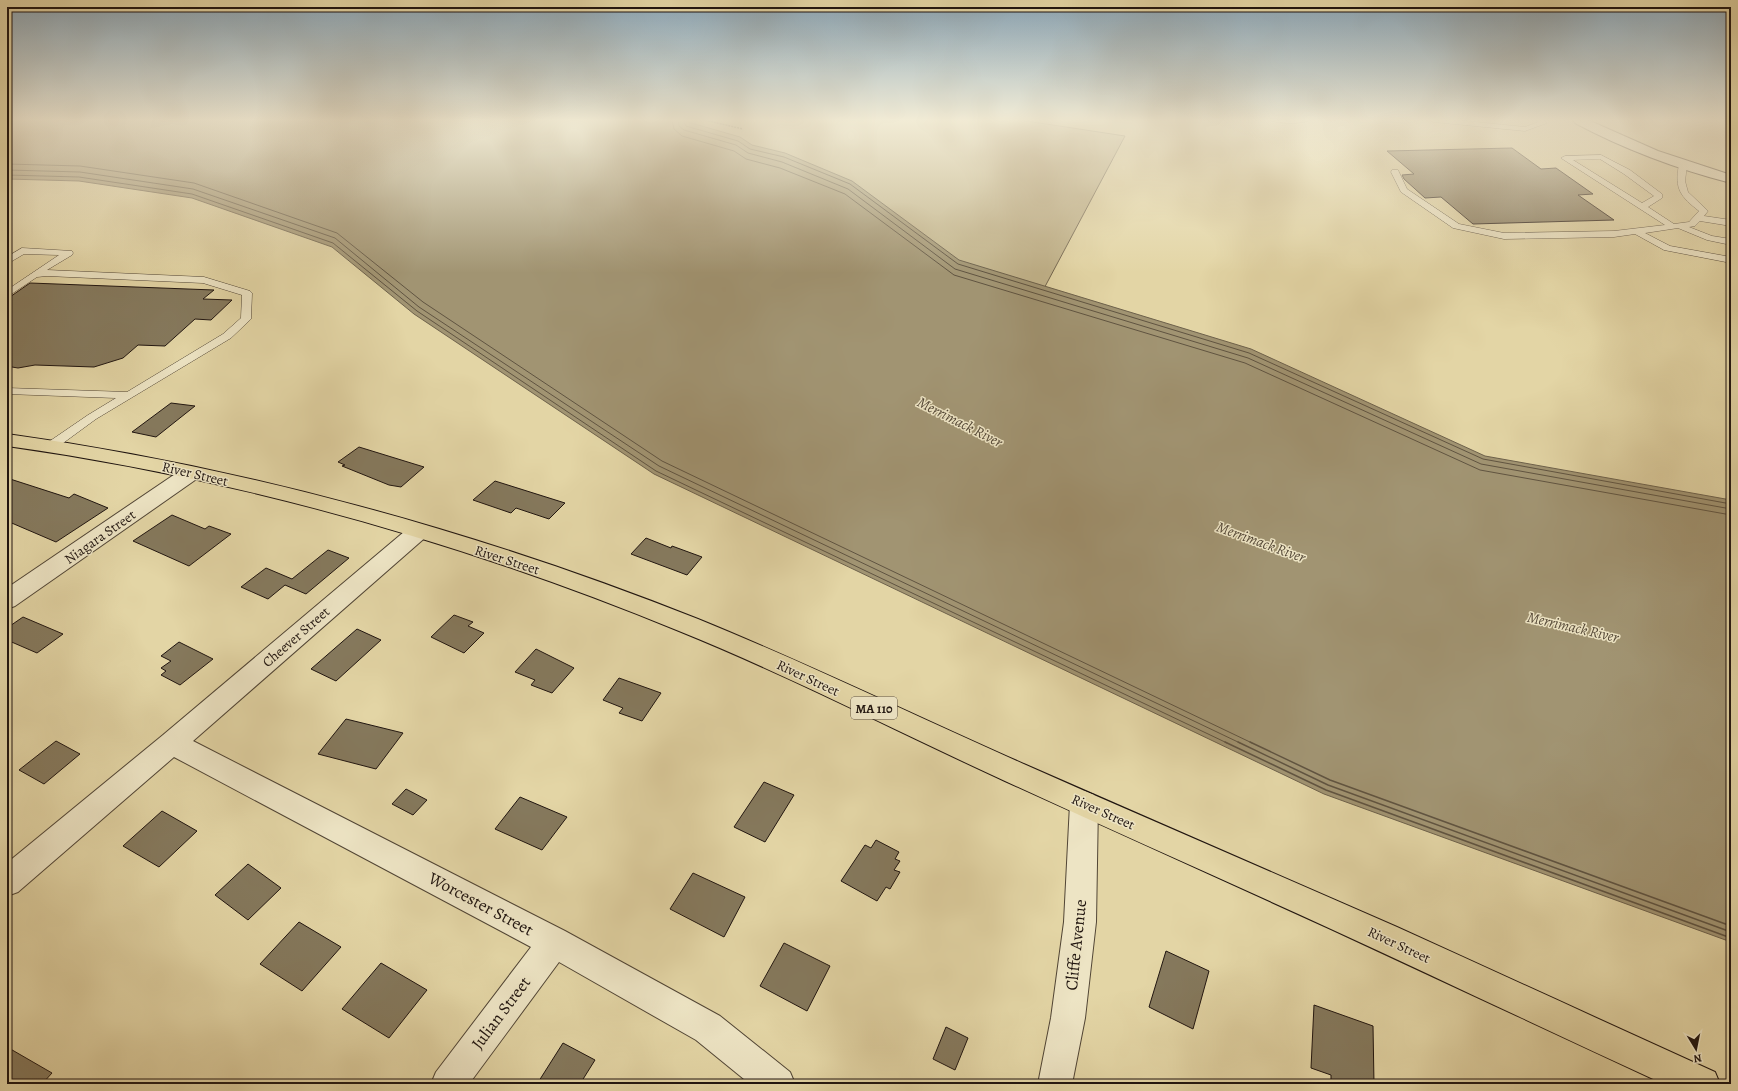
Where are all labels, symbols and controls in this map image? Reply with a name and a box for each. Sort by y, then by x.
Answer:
water label: Merrimack River [914,392,1007,452]
street label: River Street [160,457,230,491]
street label: Niagara Street [61,505,140,569]
water label: Merrimack River [1214,517,1309,568]
street label: River Street [472,541,542,580]
street label: Cheever Street [258,602,334,672]
water label: Merrimack River [1525,607,1621,647]
street label: River Street [774,655,843,701]
road number: MA 110 [851,697,897,719]
street label: River Street [1068,790,1138,834]
street label: Worcester Street [424,866,538,941]
street label: Cliffe Avenue [1060,898,1092,992]
street label: River Street [1365,922,1434,968]
street label: Julian Street [466,972,536,1054]
north arrow [1676,1029,1716,1069]
text: N [1692,1050,1703,1066]

